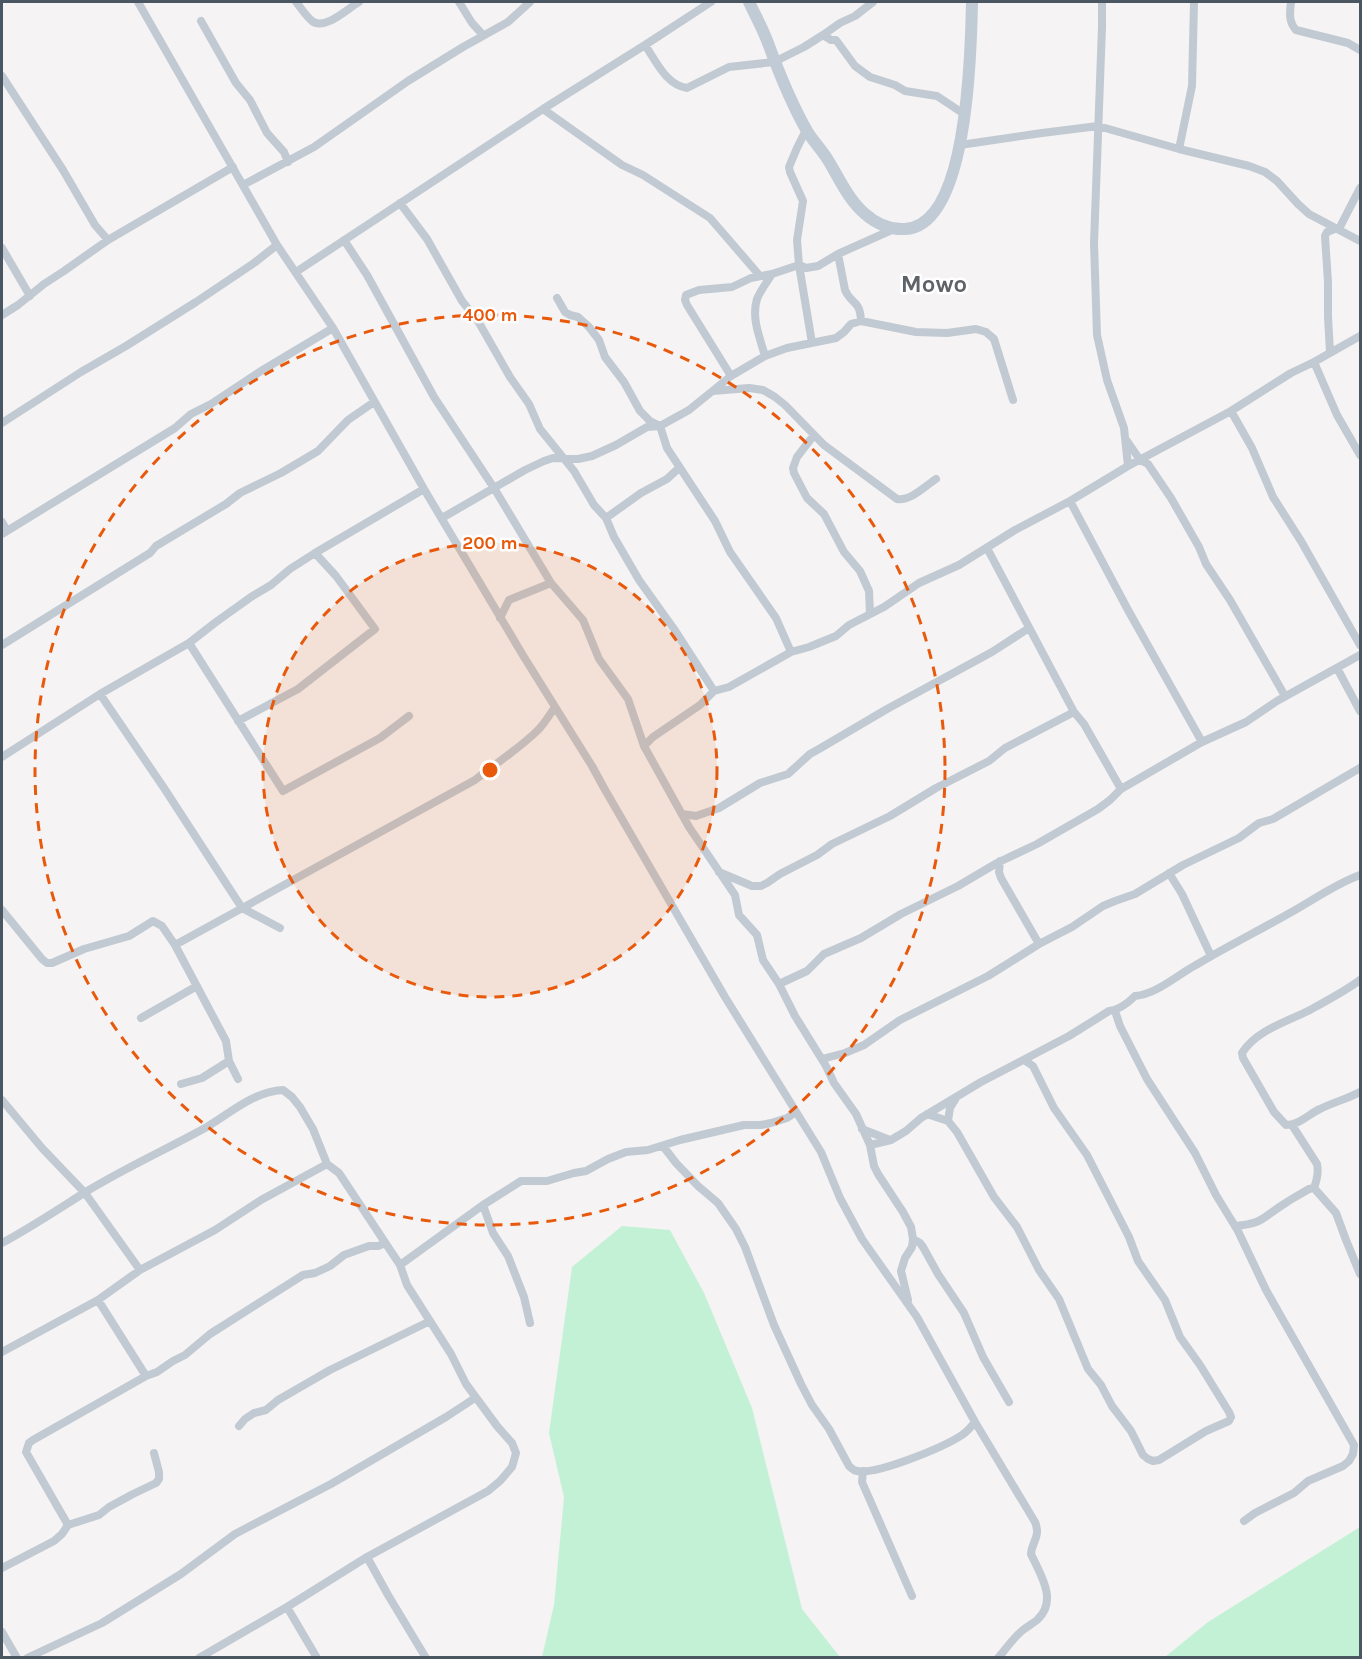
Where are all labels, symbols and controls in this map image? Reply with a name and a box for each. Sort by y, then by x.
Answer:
district label: Mowo [901,270,967,298]
text: 400 m [462,304,518,326]
text: 200 m [462,532,518,554]
centre of rings [480,760,500,780]

